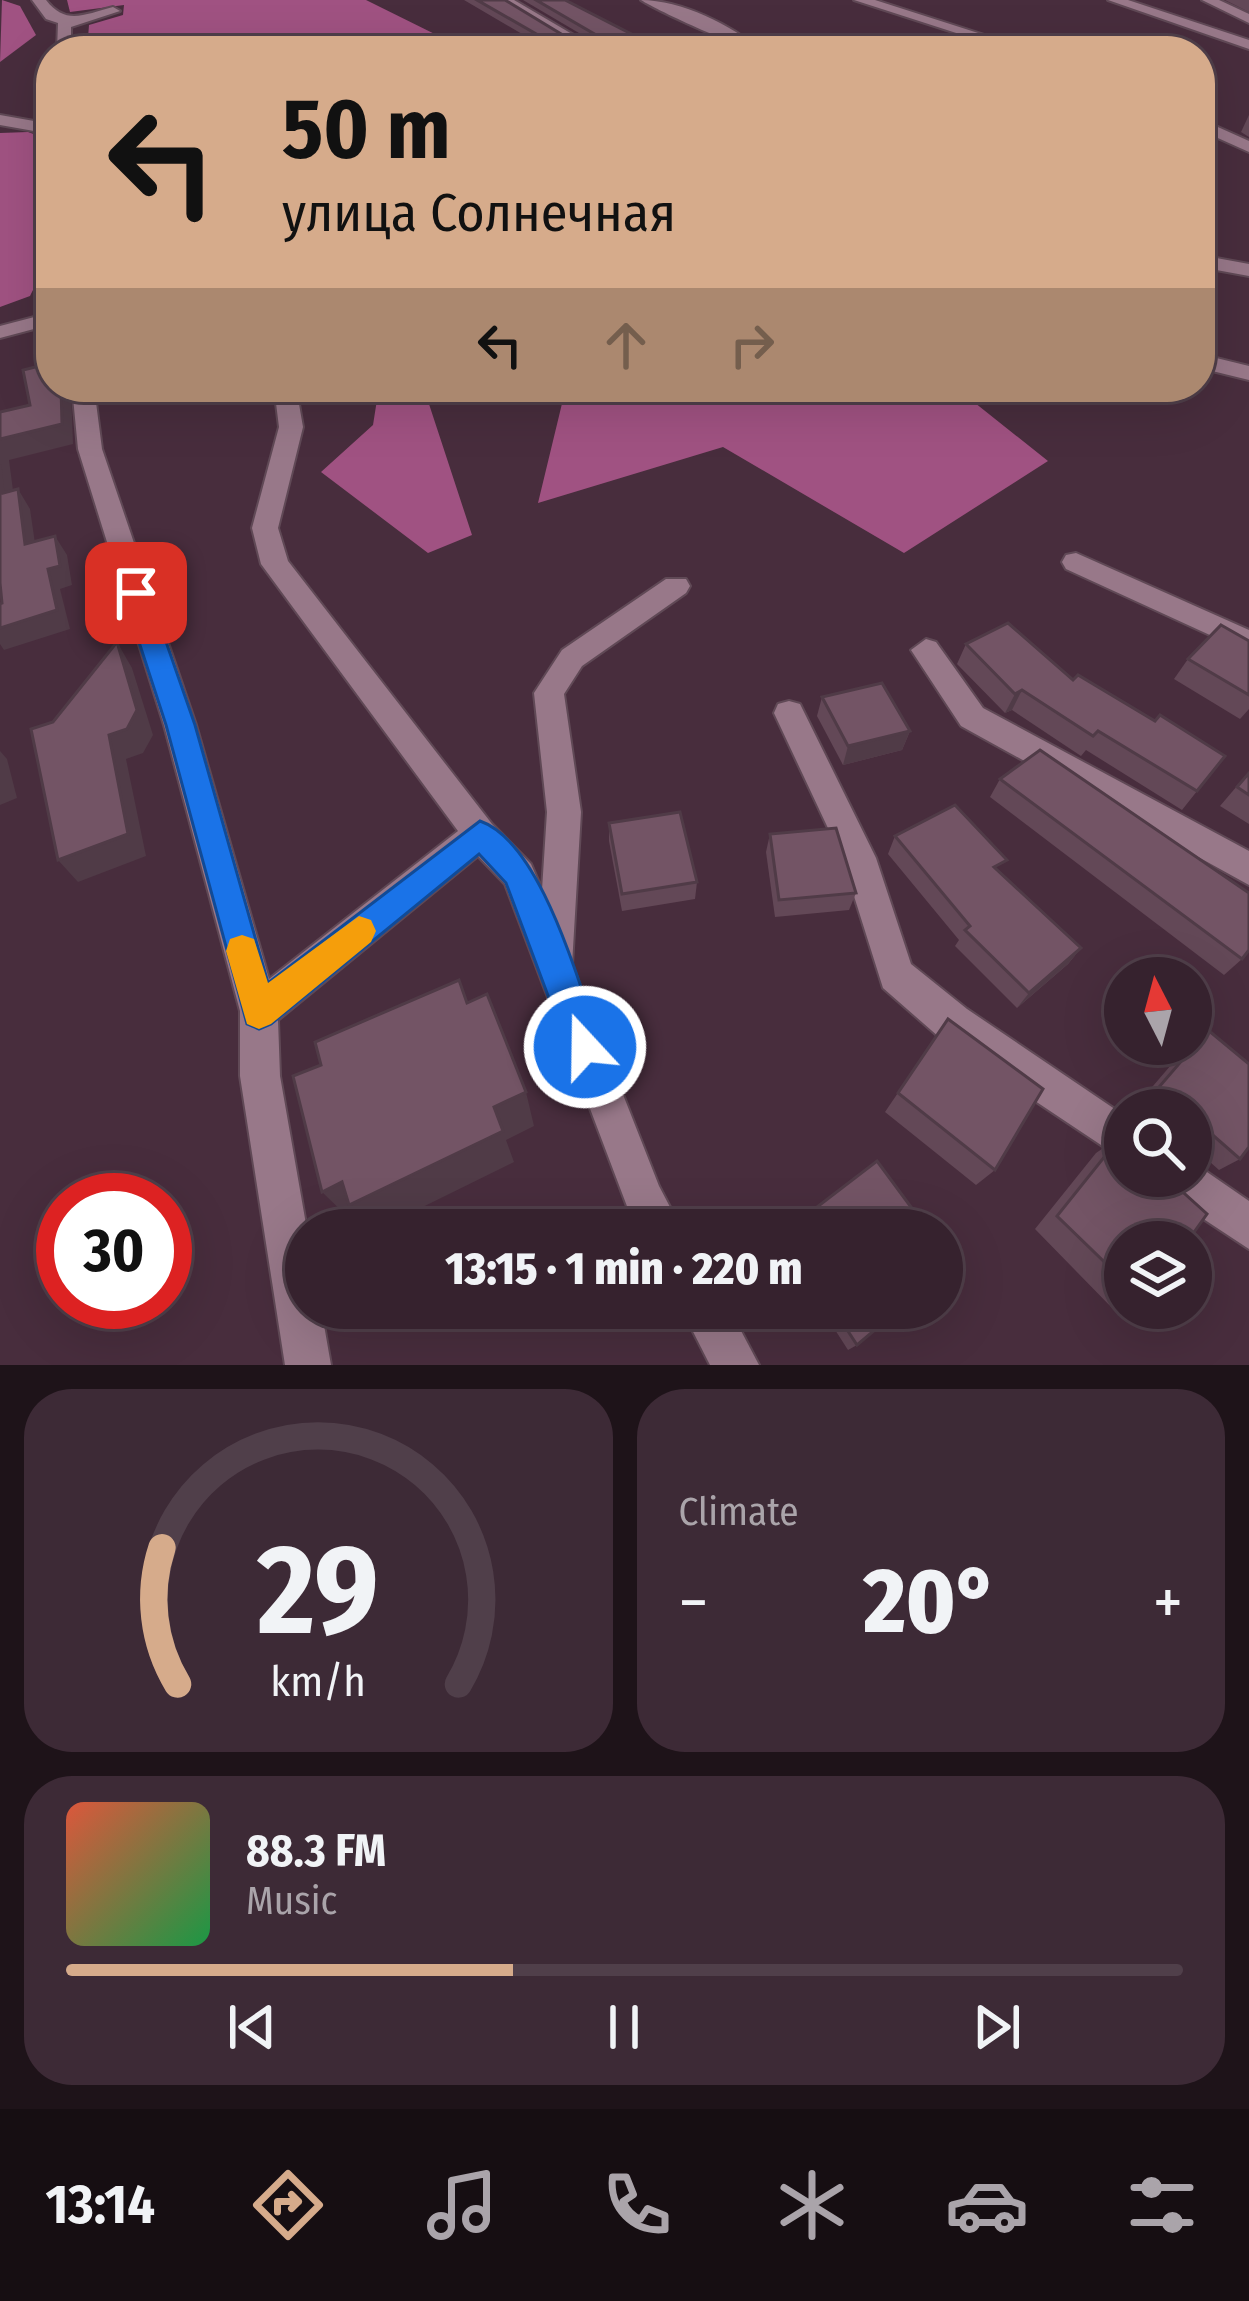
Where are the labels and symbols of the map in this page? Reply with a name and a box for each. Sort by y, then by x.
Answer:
pin [85,542,187,644]
north arrow [1104,957,1212,1065]
position arrow [522,984,648,1110]
speed limit sign: 30 [36,1173,192,1329]

